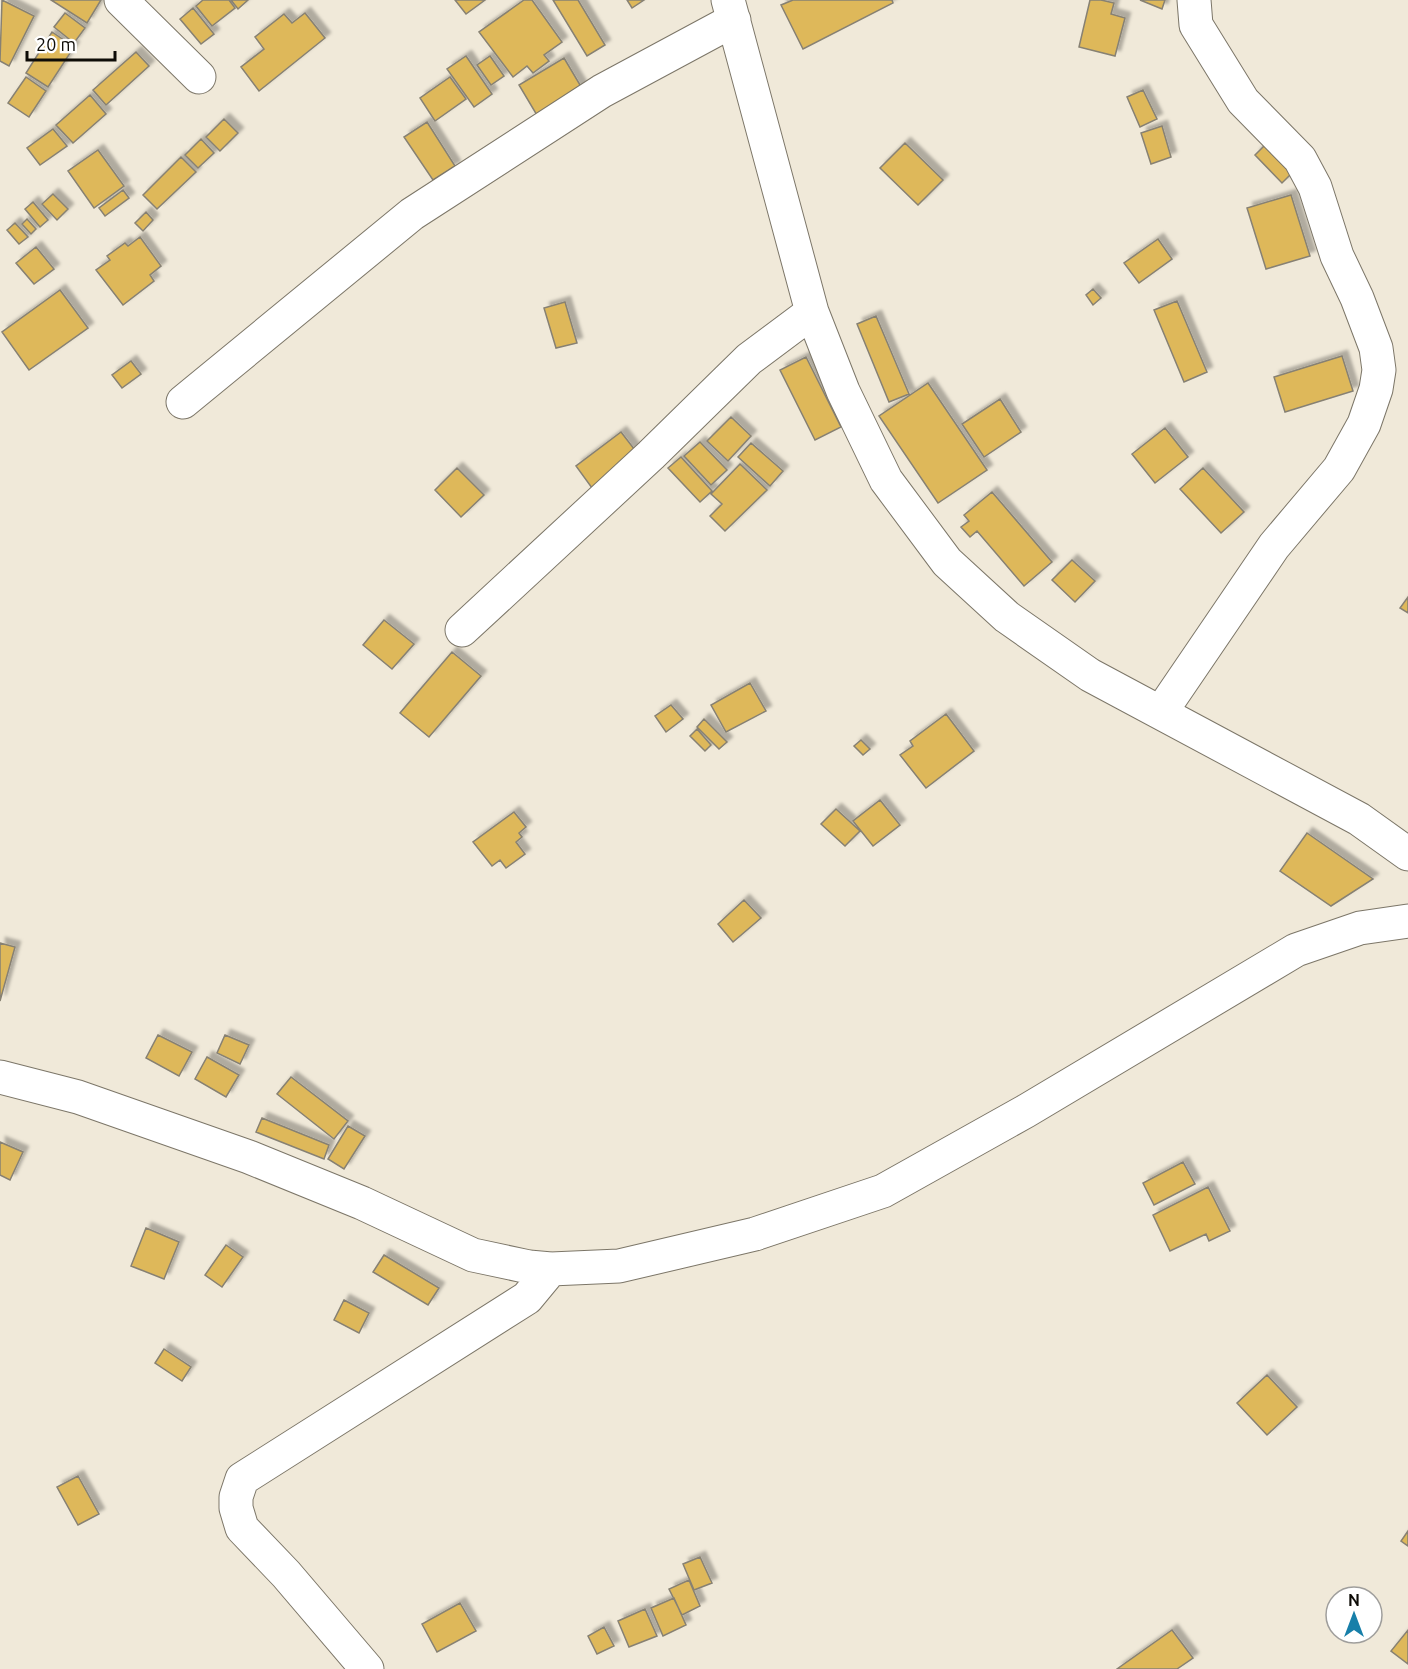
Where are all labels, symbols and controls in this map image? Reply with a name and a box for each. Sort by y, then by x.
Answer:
scale bar [27,24,116,62]
text: 20 m [36,34,76,54]
north arrow [1324,1585,1384,1645]
text: N [1348,1591,1360,1609]

